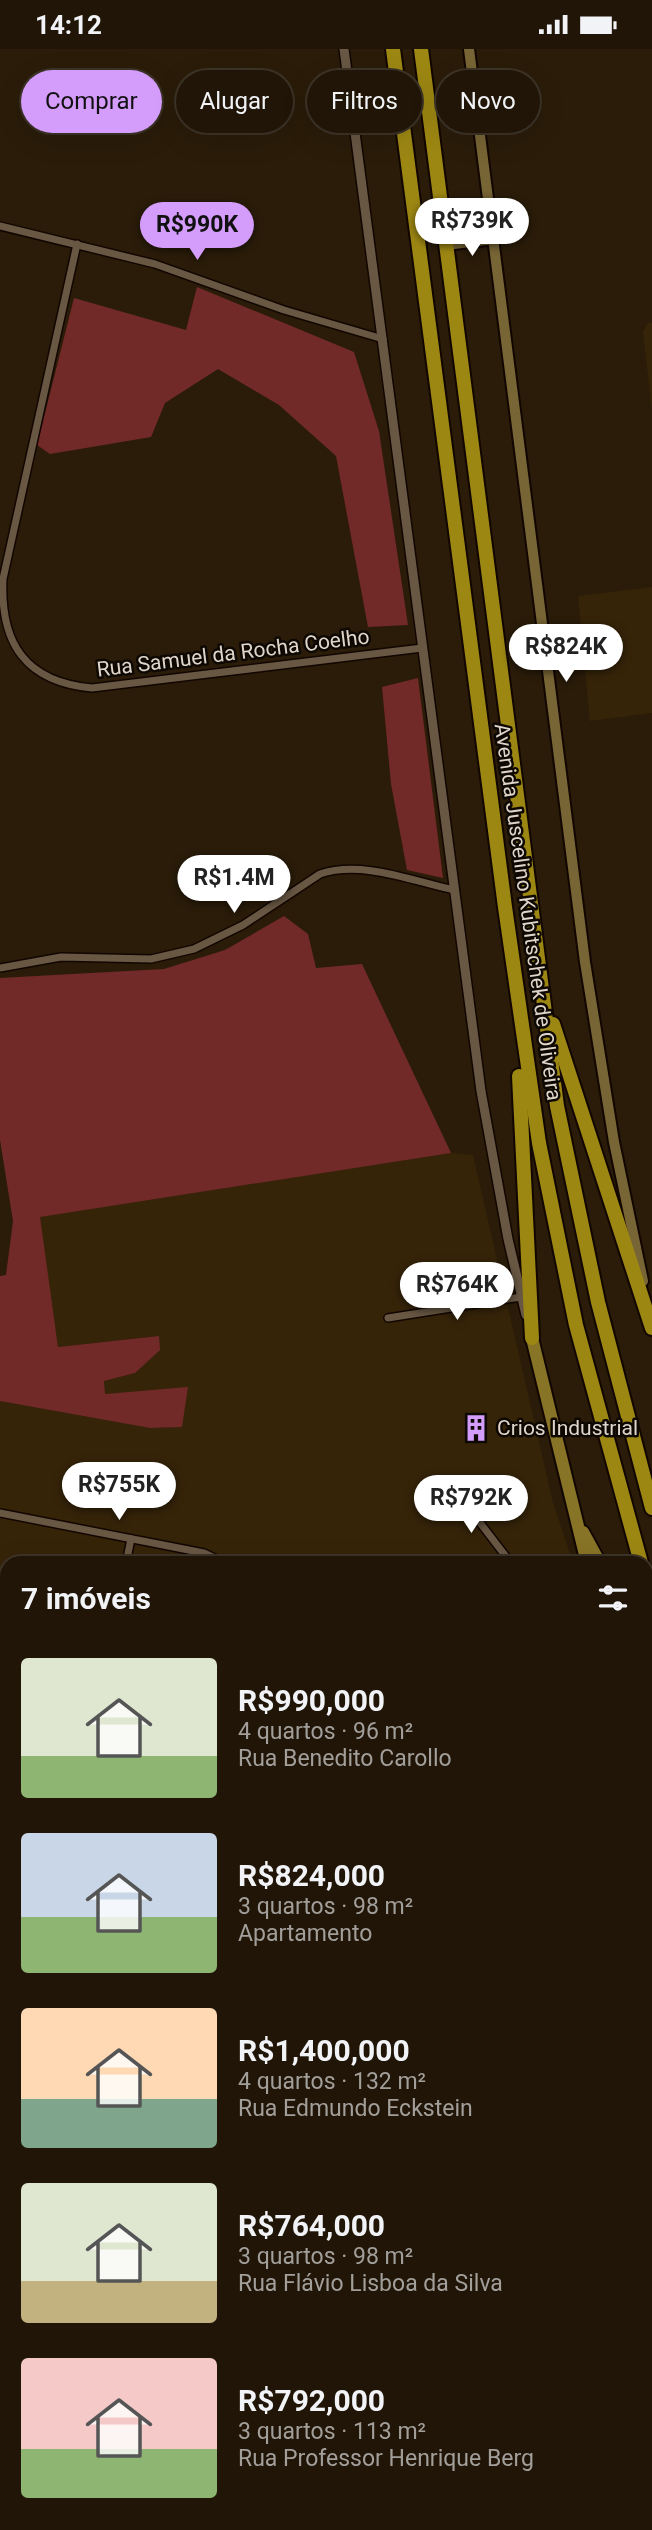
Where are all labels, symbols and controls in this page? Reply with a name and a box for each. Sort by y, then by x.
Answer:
text: 14:12 [35,10,102,40]
chip: Comprar [21,70,162,133]
chip: Alugar [176,70,293,133]
chip: Filtros [307,70,422,133]
chip: Novo [436,70,540,133]
pin: R$739K [415,199,529,258]
pin: R$990K [140,203,254,262]
text: R$739K [431,207,513,234]
text: R$990K [156,211,238,238]
street label: Rua Samuel da Rocha Coelho [95,624,371,682]
pin: R$824K [509,625,623,684]
text: R$824K [525,633,607,660]
street label: Avenida Juscelino Kubitschek de Oliveira [490,722,566,1102]
pin: R$1.4M [177,855,291,915]
text: R$1.4M [193,864,275,891]
pin: R$764K [400,1263,514,1322]
text: R$764K [416,1271,498,1298]
building icon: Crios Industrial [461,1413,491,1443]
place label: Crios Industrial [497,1416,638,1440]
pin: R$755K [62,1463,176,1522]
text: R$755K [78,1471,160,1498]
pin: R$792K [414,1475,528,1535]
text: R$792K [430,1484,512,1511]
icon: filters [594,1579,632,1617]
text: 7 imóveis [21,1581,151,1616]
text: R$990,000 [238,1683,385,1718]
icon: home [77,1686,161,1770]
text: 4 quartos · 96 m² [238,1718,413,1745]
text: Rua Benedito Carollo [238,1745,452,1772]
text: R$824,000 [238,1858,385,1893]
icon: home [77,1861,161,1945]
text: 3 quartos · 98 m² [238,1893,413,1920]
text: Apartamento [238,1920,372,1947]
text: R$1,400,000 [238,2033,410,2068]
icon: home [77,2036,161,2120]
text: 4 quartos · 132 m² [238,2068,426,2095]
text: Rua Edmundo Eckstein [238,2095,473,2122]
text: R$764,000 [238,2208,385,2243]
icon: home [77,2211,161,2295]
text: 3 quartos · 98 m² [238,2243,413,2270]
text: Rua Flávio Lisboa da Silva [238,2270,503,2297]
text: R$792,000 [238,2383,385,2418]
icon: home [77,2386,161,2470]
text: 3 quartos · 113 m² [238,2418,426,2445]
text: Rua Professor Henrique Berg [238,2445,534,2472]

